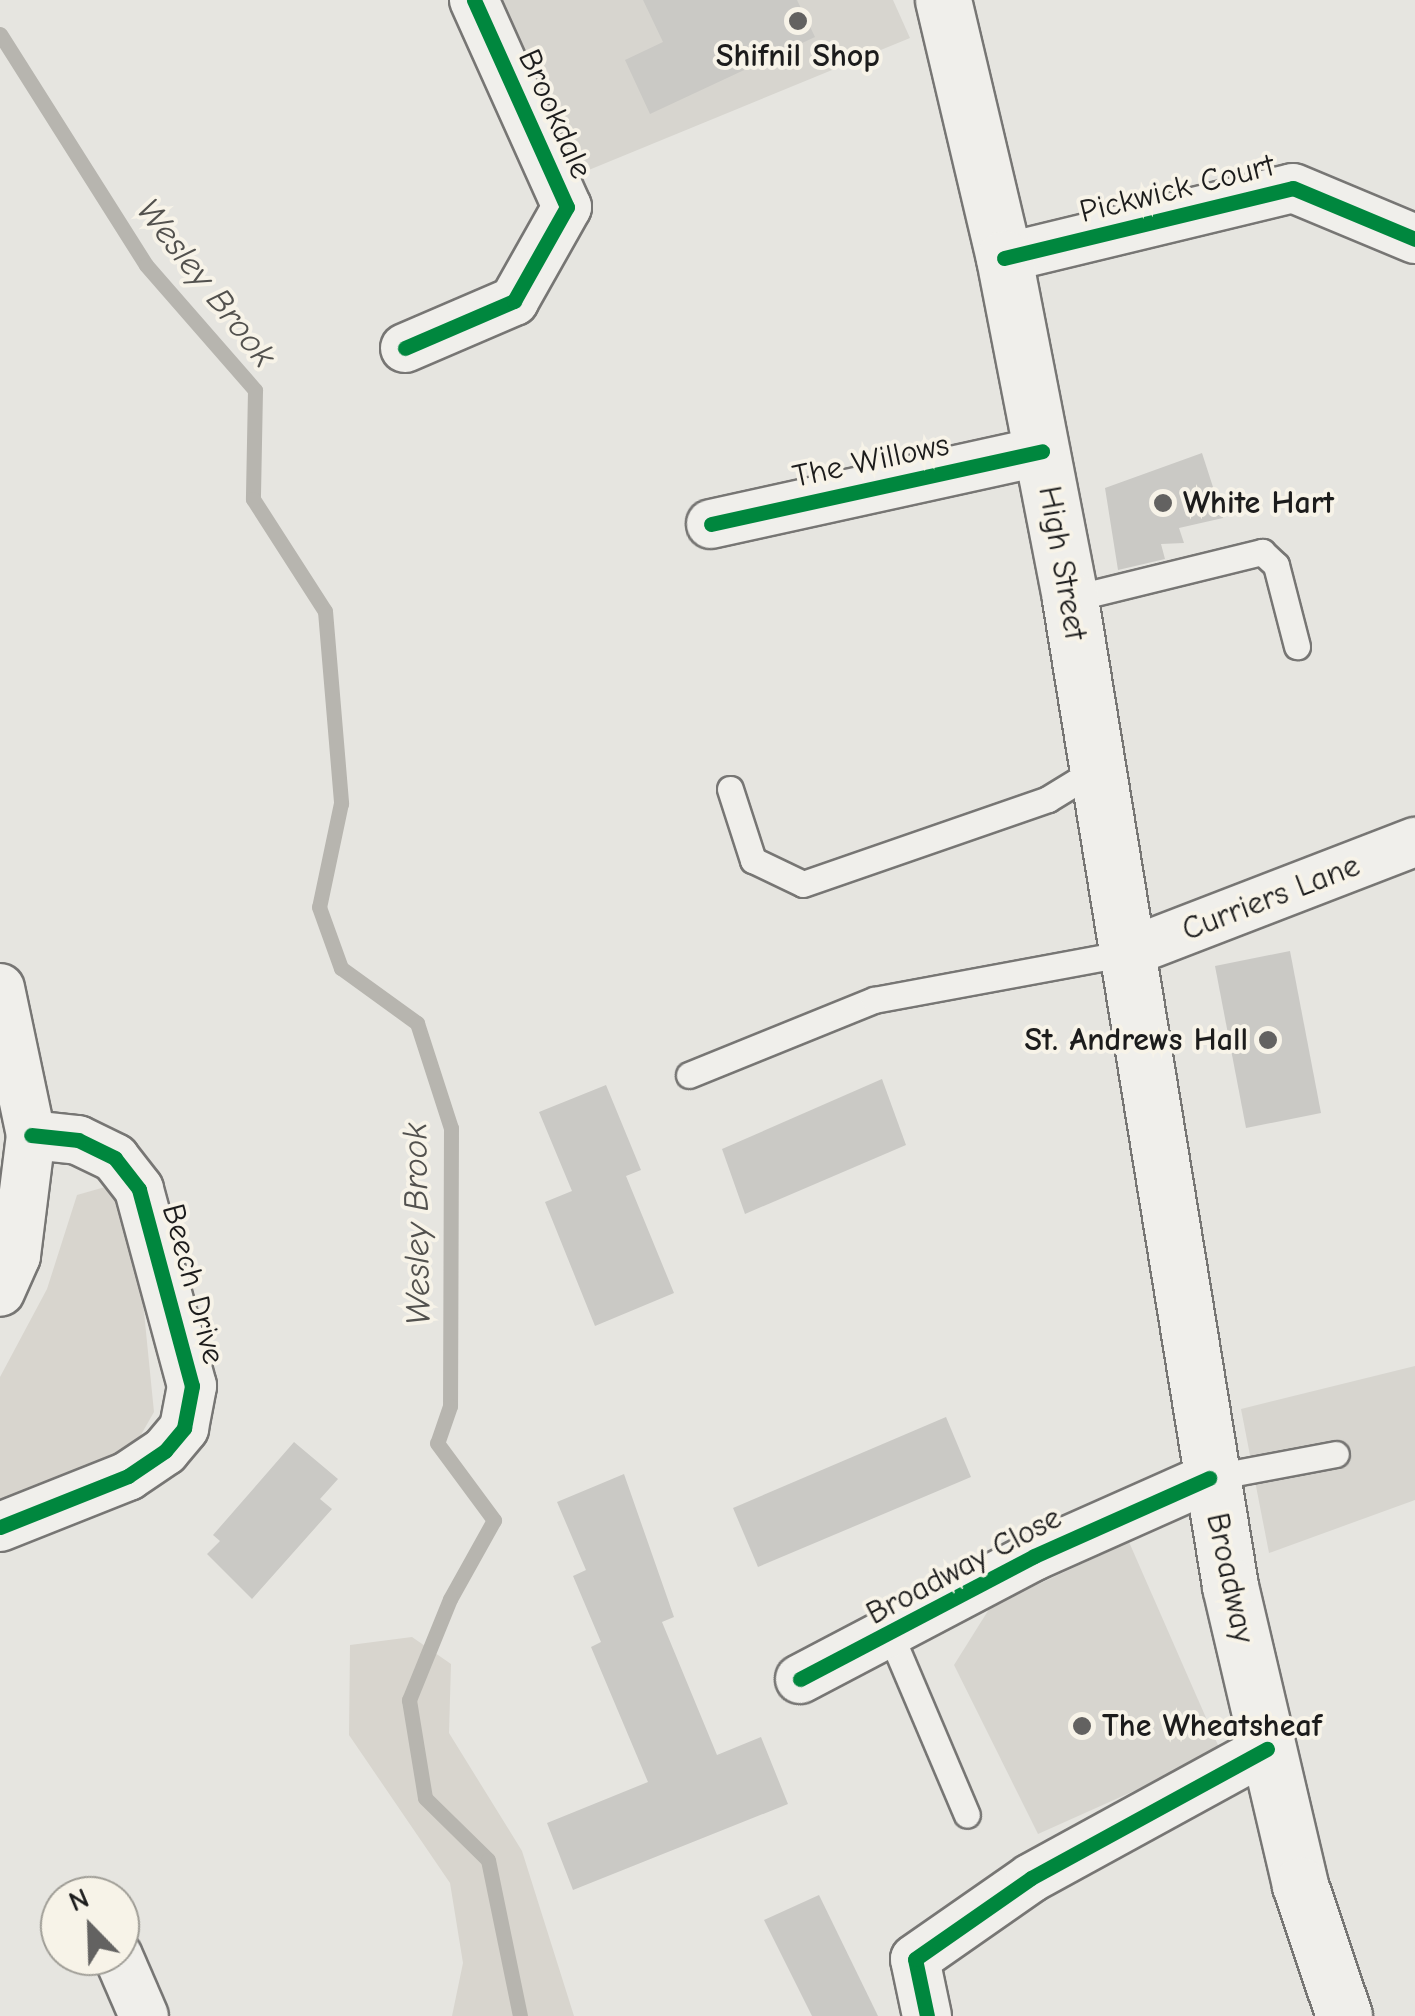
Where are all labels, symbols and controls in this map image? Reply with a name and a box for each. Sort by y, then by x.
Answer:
marker: Shifnil Shop [787,10,809,32]
place label: Shifnil Shop [716,37,880,75]
street label: Brookdale [510,44,600,184]
street label: Pickwick Court [1076,146,1278,232]
water label: Wesley Brook [127,190,285,376]
street label: The Willows [789,426,953,496]
street label: High Street [1030,483,1094,643]
place label: White Hart [1183,484,1334,522]
marker: White Hart [1152,492,1174,514]
street label: Curriers Lane [1177,847,1365,949]
place label: St. Andrews Hall [1024,1021,1248,1059]
marker: St. Andrews Hall [1257,1029,1279,1051]
water label: Wesley Brook [394,1122,440,1326]
street label: Beech Drive [153,1200,233,1368]
street label: Broadway Close [860,1499,1068,1633]
street label: Broadway [1198,1510,1262,1646]
place label: The Wheatsheaf [1102,1707,1322,1745]
marker: The Wheatsheaf [1071,1715,1093,1737]
north arrow [40,1876,140,1976]
text: N [64,1882,94,1919]

